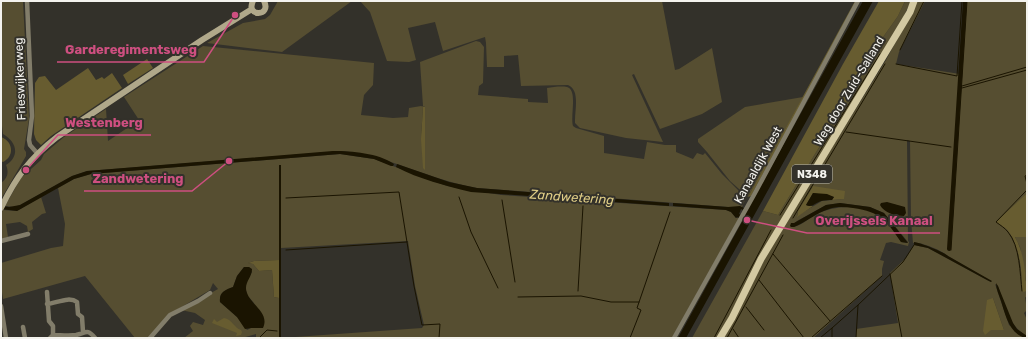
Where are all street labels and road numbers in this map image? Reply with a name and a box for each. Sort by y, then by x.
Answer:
street label: Weg door Zuid-Salland [811,34,887,148]
street label: Frieswijkerweg [12,37,28,121]
street label: Kanaaldijk West [731,124,785,206]
road number: N348 [792,165,832,183]

